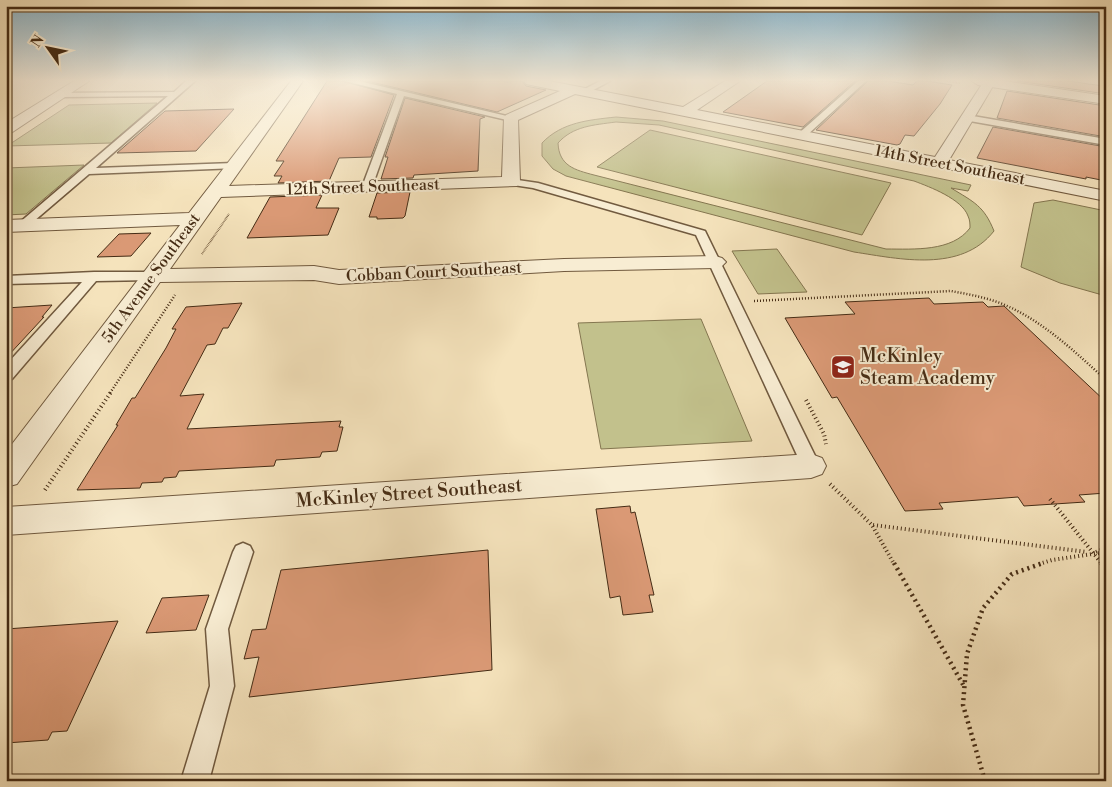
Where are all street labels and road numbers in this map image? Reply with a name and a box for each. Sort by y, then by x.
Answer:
street label: 14th Street Southeast [873,141,1027,189]
street label: 12th Street Southeast [286,174,440,200]
street label: 5th Avenue Southeast [97,209,205,347]
street label: Cobban Court Southeast [345,257,523,287]
street label: McKinley Street Southeast [295,473,523,513]

